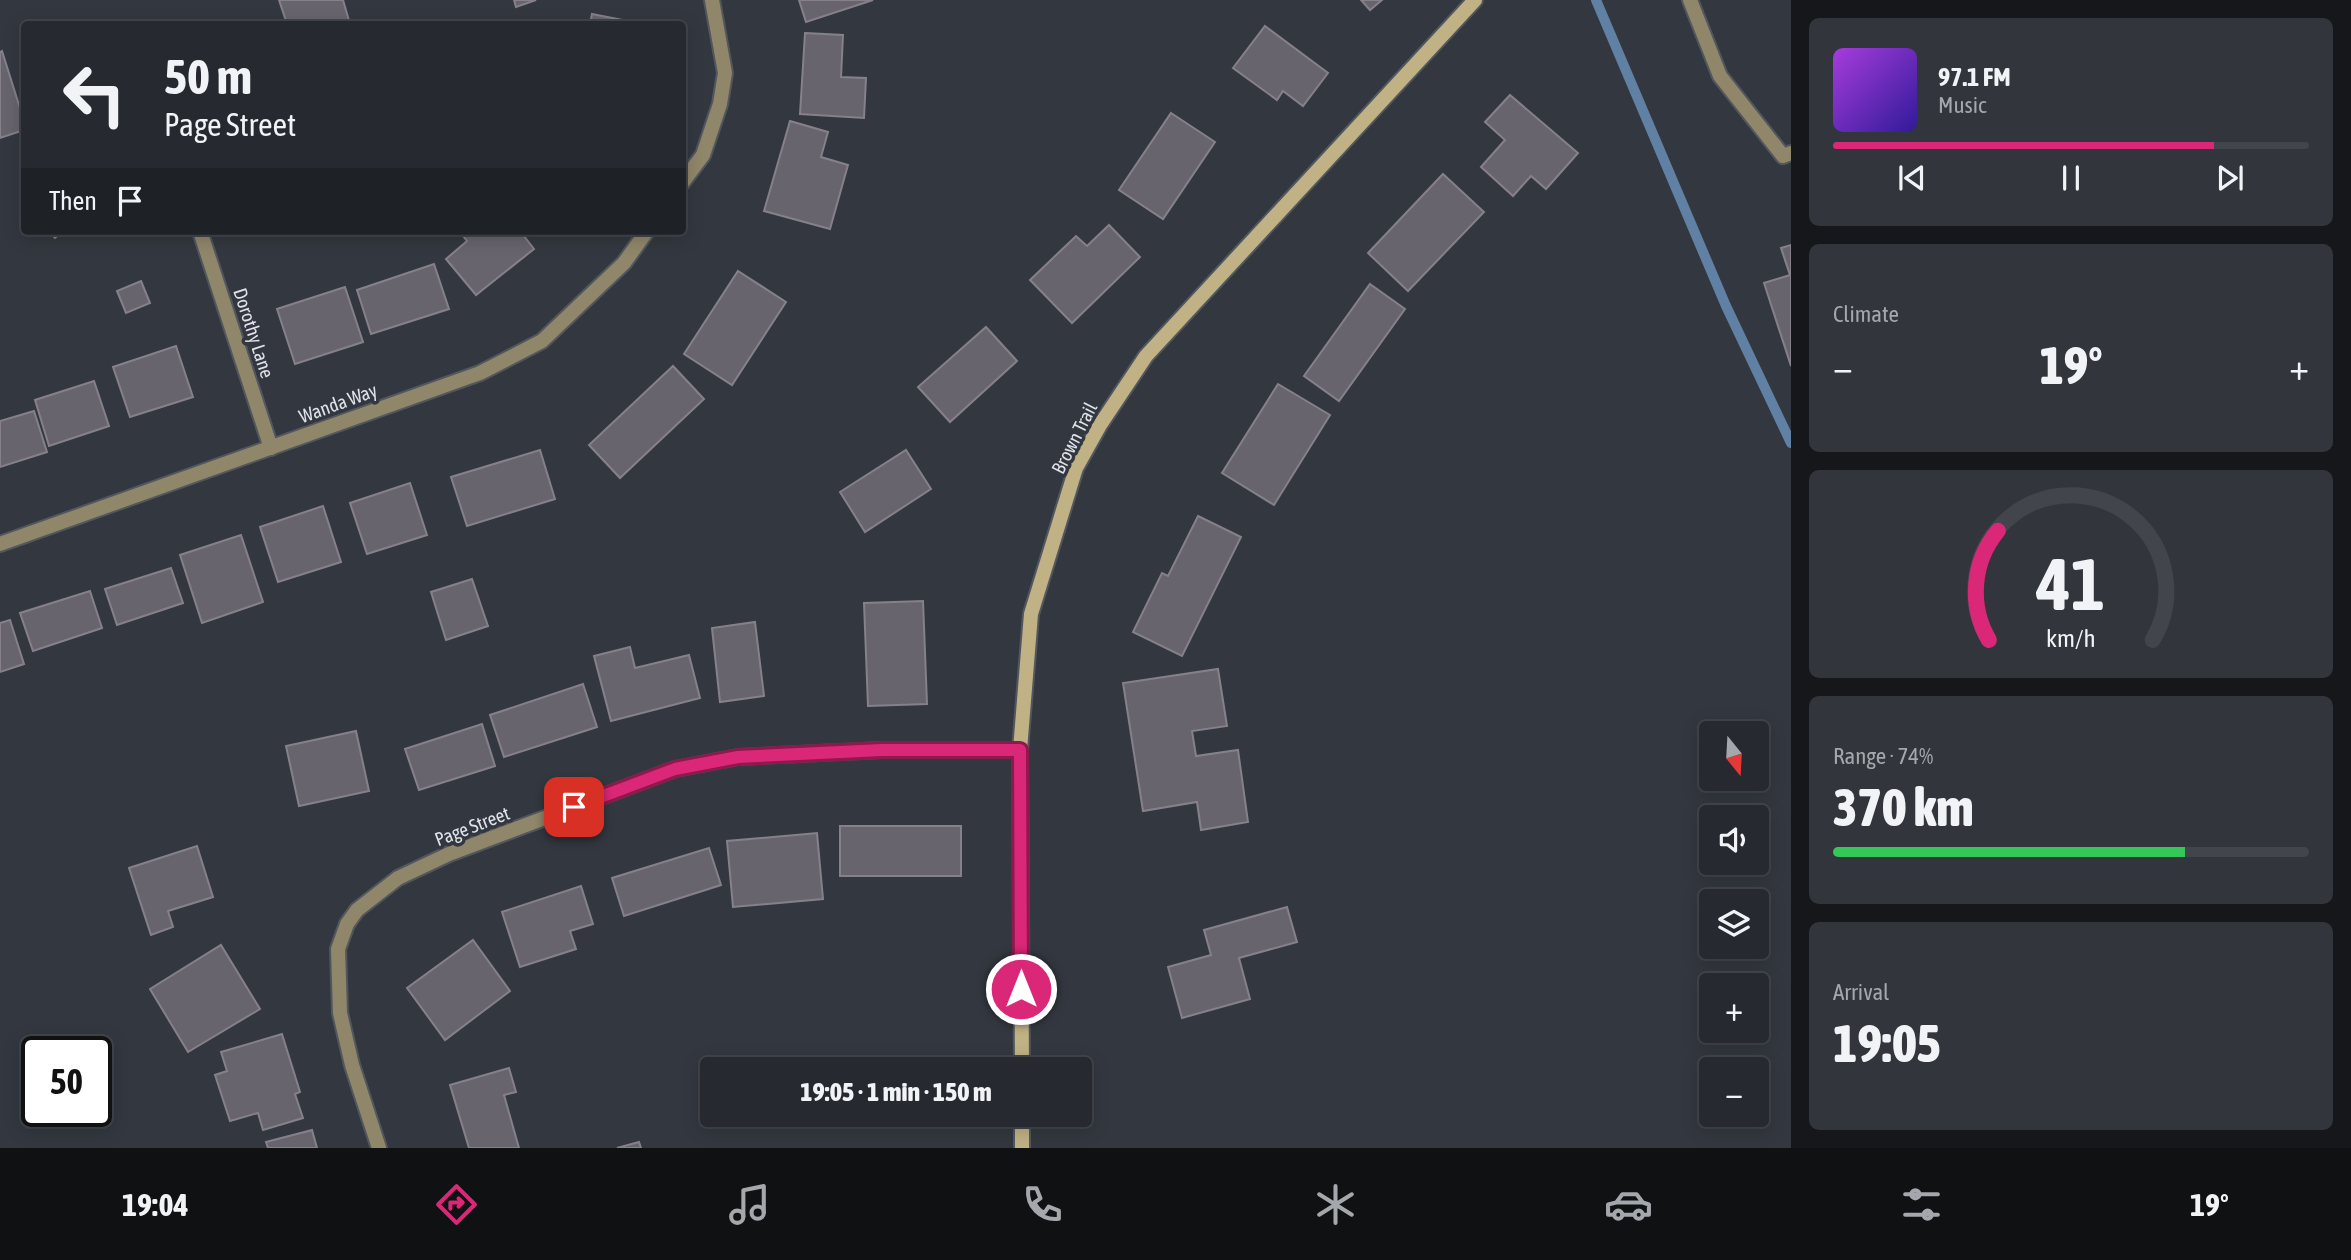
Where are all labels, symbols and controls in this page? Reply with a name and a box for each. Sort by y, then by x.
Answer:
text: 50 m [164,48,252,104]
icon: left [49,49,140,140]
text: 97.1 FM [1938,62,2011,92]
text: Music [1938,92,1986,118]
text: Page Street [164,106,296,143]
icon: previous [1893,159,1931,197]
icon: pause [2052,159,2090,197]
icon: next [2211,159,2249,197]
icon: arrive [111,182,149,220]
text: Then [49,186,97,216]
street label: Dorothy Lane [229,285,279,381]
text: Climate [1833,301,1899,327]
text: 19° [2039,335,2103,395]
text: − [1833,345,1853,388]
text: + [2289,345,2309,388]
street label: Wanda Way [296,379,380,427]
street label: Brown Trail [1047,399,1101,477]
text: 41 [2036,542,2105,625]
text: km/h [2046,624,2096,652]
north arrow [1699,721,1769,791]
map controls [1699,721,1769,1127]
text: Range · 74% [1833,743,1933,769]
pin [544,777,604,837]
text: 370 km [1833,777,1974,837]
icon: arrive [555,788,593,826]
street label: Page Street [431,802,513,850]
button: sound [1699,805,1769,875]
button: layers [1699,889,1769,959]
position arrow [984,952,1058,1026]
button: + [1699,973,1769,1043]
text: Arrival [1833,979,1889,1005]
text: 19:05 [1833,1013,1941,1073]
speed limit sign: 50 [21,1036,112,1127]
button: − [1699,1057,1769,1127]
text: 19:05 · 1 min · 150 m [800,1077,992,1107]
icon: directions [432,1180,481,1229]
icon: music [725,1180,774,1229]
icon: phone [1018,1180,1067,1229]
icon: climate [1311,1180,1360,1229]
icon: car [1604,1180,1653,1229]
icon: filters [1897,1180,1946,1229]
text: 19:04 [122,1186,188,1223]
text: 19° [2190,1186,2229,1223]

